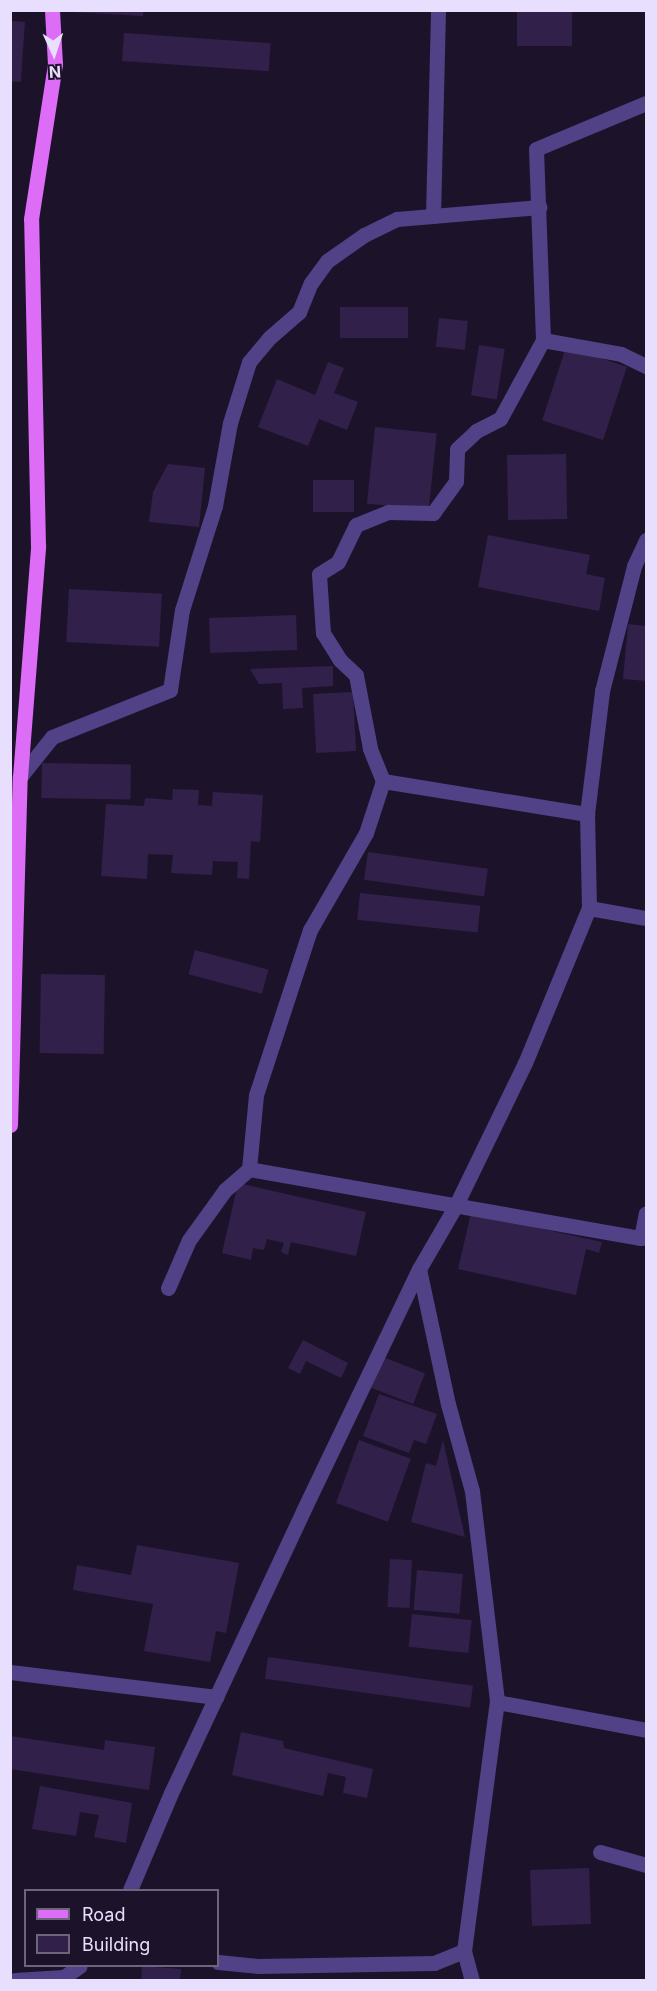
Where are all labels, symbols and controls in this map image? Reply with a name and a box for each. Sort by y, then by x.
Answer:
north arrow [24,24,84,84]
text: N [48,62,62,82]
legend [24,1889,219,1967]
text: Road [82,1904,125,1925]
text: Building [82,1934,150,1955]

